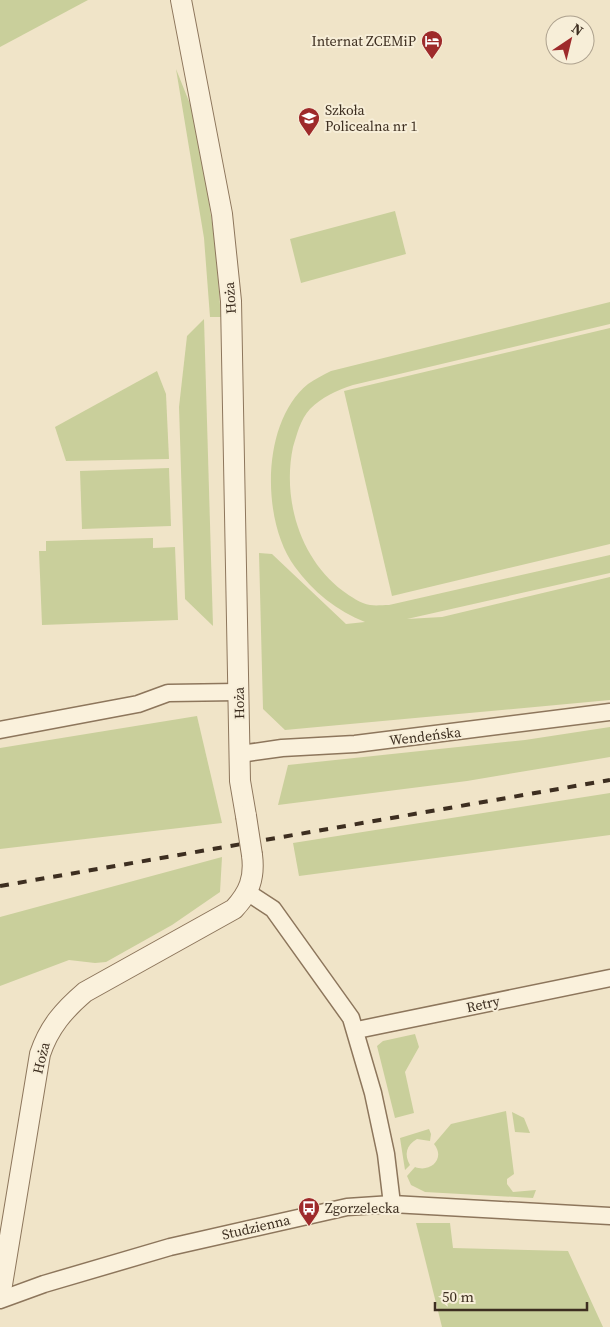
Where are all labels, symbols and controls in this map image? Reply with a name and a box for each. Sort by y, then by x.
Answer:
north arrow [545,15,595,65]
text: N [568,18,587,40]
hotel icon: Internat ZCEMiP [420,29,444,60]
place label: Internat ZCEMiP [311,31,416,51]
place label: Szkoła Policealna nr 1 [325,100,418,136]
school or university icon: Szkoła Policealna nr 1 [297,106,321,137]
street label: Hoża [219,280,241,315]
street label: Hoża [229,686,249,719]
street label: Wendeńska [388,722,463,750]
street label: Retry [464,991,502,1017]
street label: Hoża [27,1039,55,1076]
bus stop icon: Zgorzelecka [297,1196,321,1227]
place label: Zgorzelecka [325,1198,400,1218]
street label: Studzienna [220,1209,293,1245]
scale bar [435,1280,588,1312]
text: 50 m [442,1286,474,1307]

